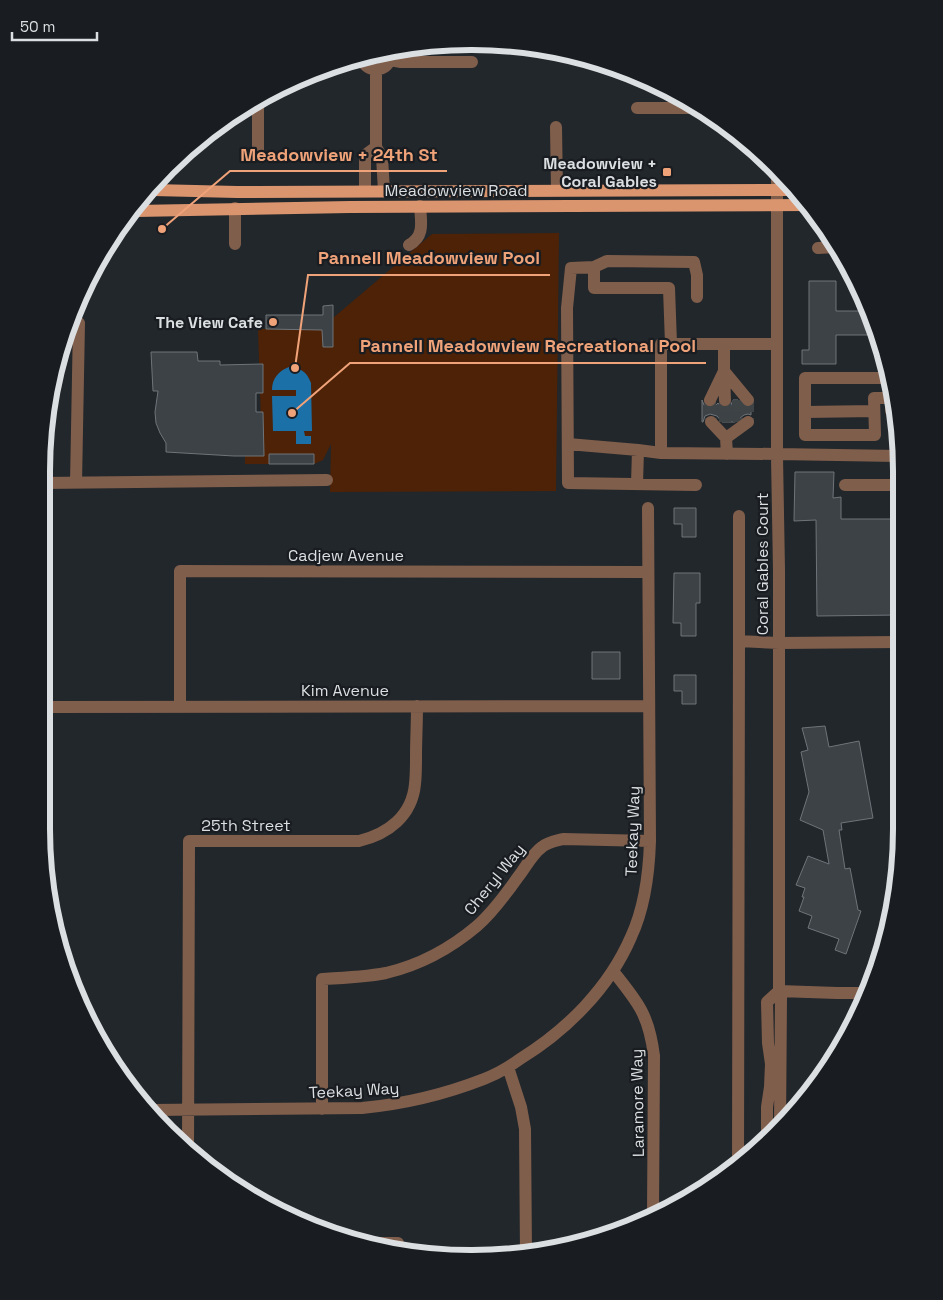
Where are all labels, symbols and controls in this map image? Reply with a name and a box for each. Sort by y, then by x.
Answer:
scale bar [12,10,98,42]
text: 50 m [20,17,55,36]
callout: Meadowview + 24th St [230,138,447,171]
text: Meadowview + 24th St [240,143,438,166]
place label: Meadowview + Coral Gables [543,153,657,192]
marker: Meadowview + Coral Gables [661,166,673,178]
street label: Meadowview Road [384,180,528,201]
callout: Pannell Meadowview Pool [308,242,550,275]
text: Pannell Meadowview Pool [318,246,540,269]
place label: The View Cafe [156,312,263,333]
marker: The View Cafe [267,316,279,328]
callout: Pannell Meadowview Recreational Pool [350,330,706,363]
text: Pannell Meadowview Recreational Pool [360,334,696,357]
street label: Coral Gables Court [752,493,773,635]
street label: Cadjew Avenue [288,545,404,566]
street label: Kim Avenue [301,680,389,701]
street label: Teekay Way [620,785,645,877]
street label: 25th Street [201,815,291,836]
street label: Cheryl Way [459,839,530,919]
street label: Laramore Way [626,1049,649,1157]
street label: Teekay Way [308,1078,400,1103]

